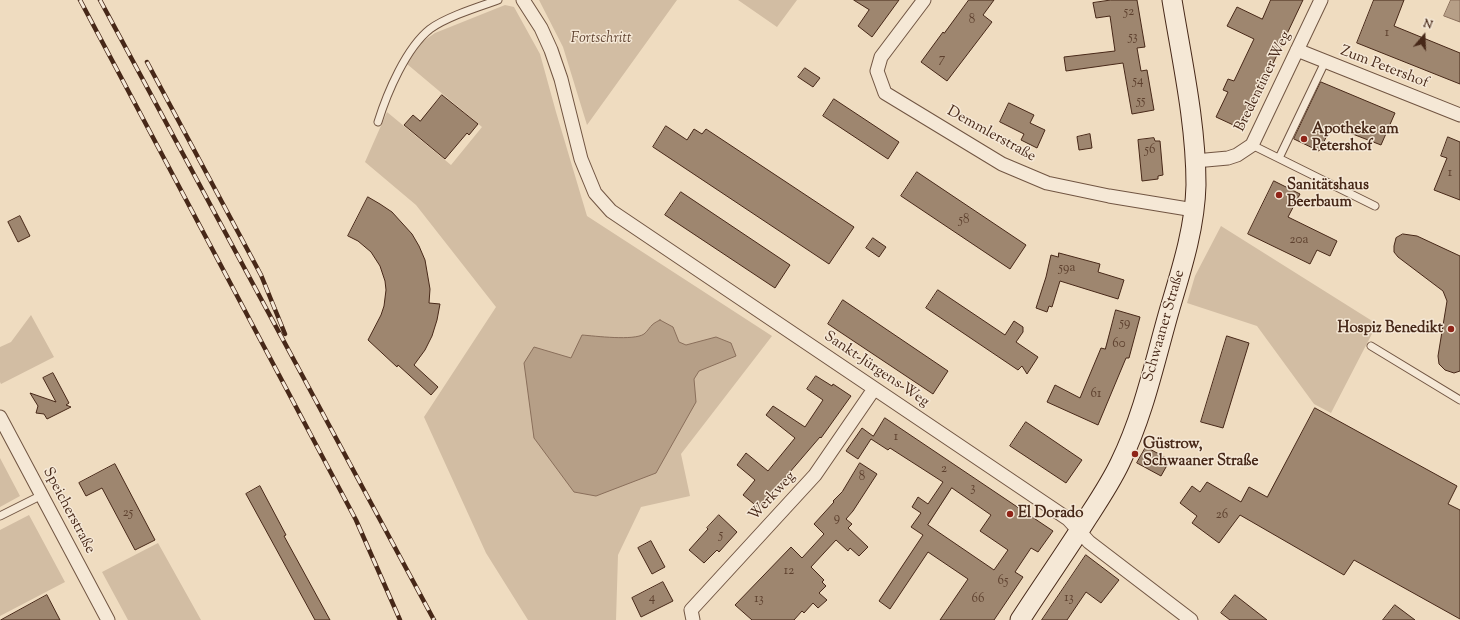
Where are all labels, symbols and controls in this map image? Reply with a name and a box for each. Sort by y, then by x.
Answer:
house number: 52 [1124,5,1134,21]
house number: 8 [969,13,975,29]
north arrow [1404,16,1444,56]
text: N [1421,16,1435,34]
house number: 1 [1385,26,1389,42]
street label: Bredentiner Weg [1232,29,1296,135]
park label: Fortschritt [571,30,631,48]
house number: 53 [1128,30,1138,46]
street label: Zum Petershof [1337,43,1431,93]
house number: 7 [939,52,945,68]
house number: 54 [1133,74,1143,90]
house number: 55 [1136,94,1146,110]
street label: Demmlerstraße [943,103,1039,167]
place label: Apotheke am Petershof [1312,121,1399,156]
marker: Apotheke am Petershof [1299,134,1309,144]
house number: 56 [1145,143,1155,159]
house number: 1 [1448,166,1452,182]
place label: Sanitätshaus Beerbaum [1287,177,1369,212]
marker: Sanitätshaus Beerbaum [1274,190,1284,200]
house number: 58 [959,213,969,229]
house number: 20a [1290,233,1308,249]
house number: 59a [1059,261,1075,277]
street label: Schwaaner Straße [1140,268,1190,384]
house number: 59 [1120,316,1130,332]
place label: Hospiz Benedikt [1338,320,1443,338]
marker: Hospiz Benedikt [1446,324,1456,334]
street label: Sankt-Jürgens-Weg [820,328,932,412]
house number: 60 [1112,337,1126,353]
house number: 61 [1091,387,1101,403]
house number: 1 [894,430,898,446]
place label: Güstrow, Schwaaner Straße [1143,436,1258,471]
marker: Güstrow, Schwaaner Straße [1130,449,1140,459]
house number: 2 [941,462,947,478]
street label: Speicherstraße [38,465,98,557]
street label: Werkweg [746,469,800,525]
house number: 8 [859,470,865,486]
house number: 3 [970,481,976,497]
place label: El Dorado [1018,505,1083,523]
house number: 25 [123,506,133,522]
house number: 26 [1216,508,1228,524]
marker: El Dorado [1005,509,1015,519]
house number: 9 [834,511,840,527]
house number: 5 [719,528,723,544]
house number: 12 [784,564,794,580]
house number: 65 [998,574,1008,590]
house number: 4 [649,591,655,607]
house number: 13 [1064,591,1074,607]
house number: 13 [754,592,764,608]
house number: 66 [972,592,984,608]

